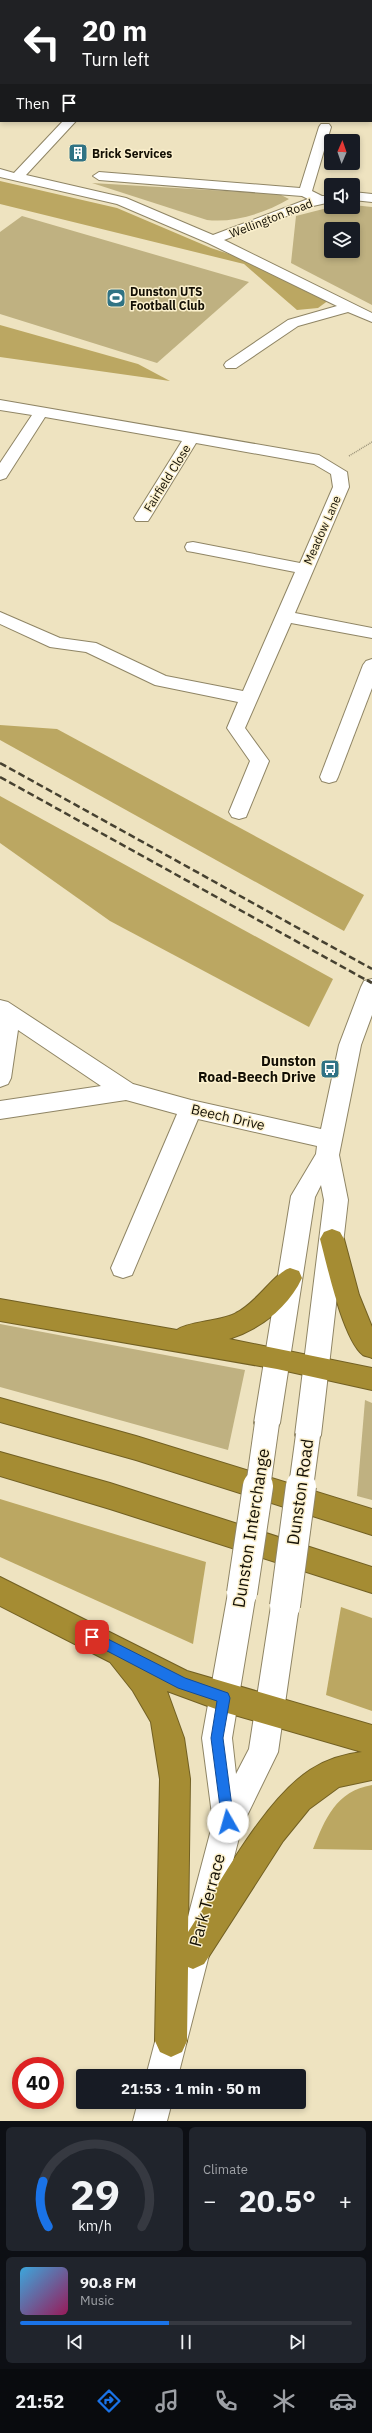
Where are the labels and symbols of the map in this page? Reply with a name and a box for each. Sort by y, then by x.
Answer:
north arrow [324,134,360,170]
building icon: Brick Services [67,142,89,164]
place label: Brick Services [92,146,172,161]
street label: Wellington Road [227,195,315,241]
place label: Dunston UTS Football Club [130,284,205,313]
sports icon: Dunston UTS Football Club [105,287,127,309]
street label: Fairfield Close [140,441,194,514]
street label: Meadow Lane [300,493,344,567]
place label: Dunston Road-Beech Drive [198,1052,316,1086]
bus stop icon: Dunston Road-Beech Drive [319,1058,341,1080]
street label: Beech Drive [189,1100,267,1134]
street label: Dunston Road [282,1437,318,1547]
street label: Dunston Interchange [228,1447,274,1609]
pin [75,1620,109,1654]
position arrow [207,1801,249,1843]
street label: Park Terrace [184,1851,230,1949]
speed limit sign: 40 [12,2057,64,2109]

